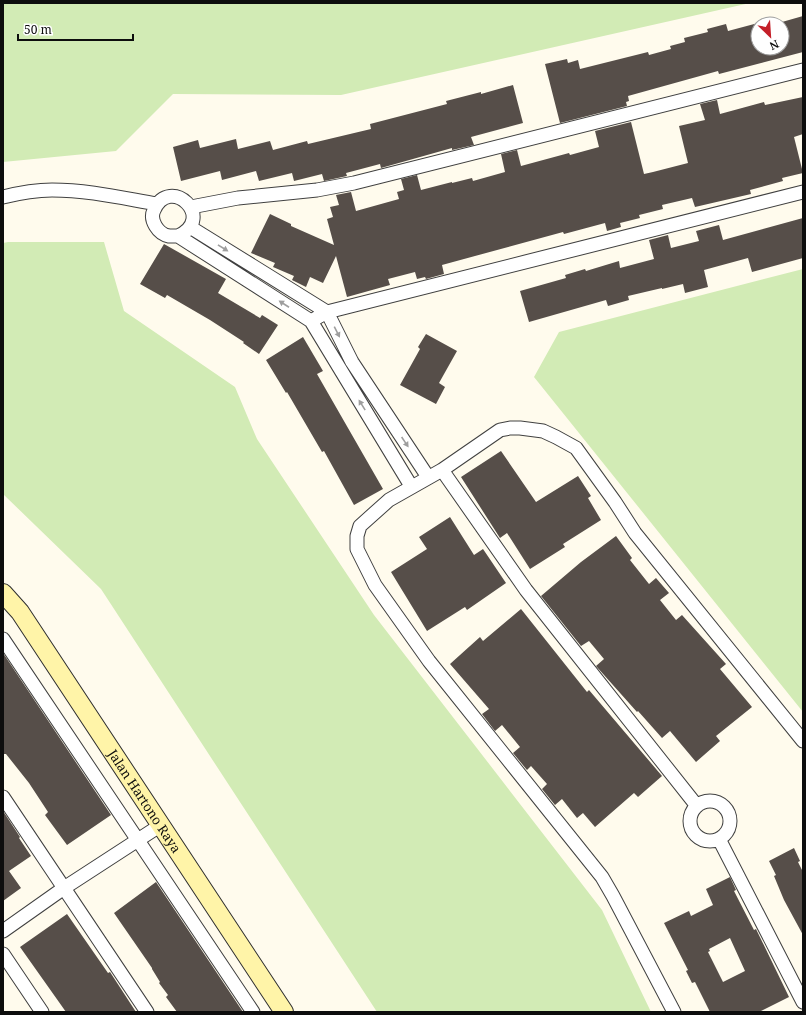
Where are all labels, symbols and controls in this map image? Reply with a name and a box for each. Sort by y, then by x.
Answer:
scale bar [18,16,133,42]
north arrow [750,16,790,56]
text: 50 m [24,21,52,38]
text: N [767,37,782,54]
one-way arrow [217,244,229,251]
one-way arrow [278,300,290,307]
one-way arrow [334,326,340,337]
one-way arrow [358,400,366,410]
one-way arrow [401,437,409,447]
street label: Jalan Hartono Raya [104,745,185,856]

